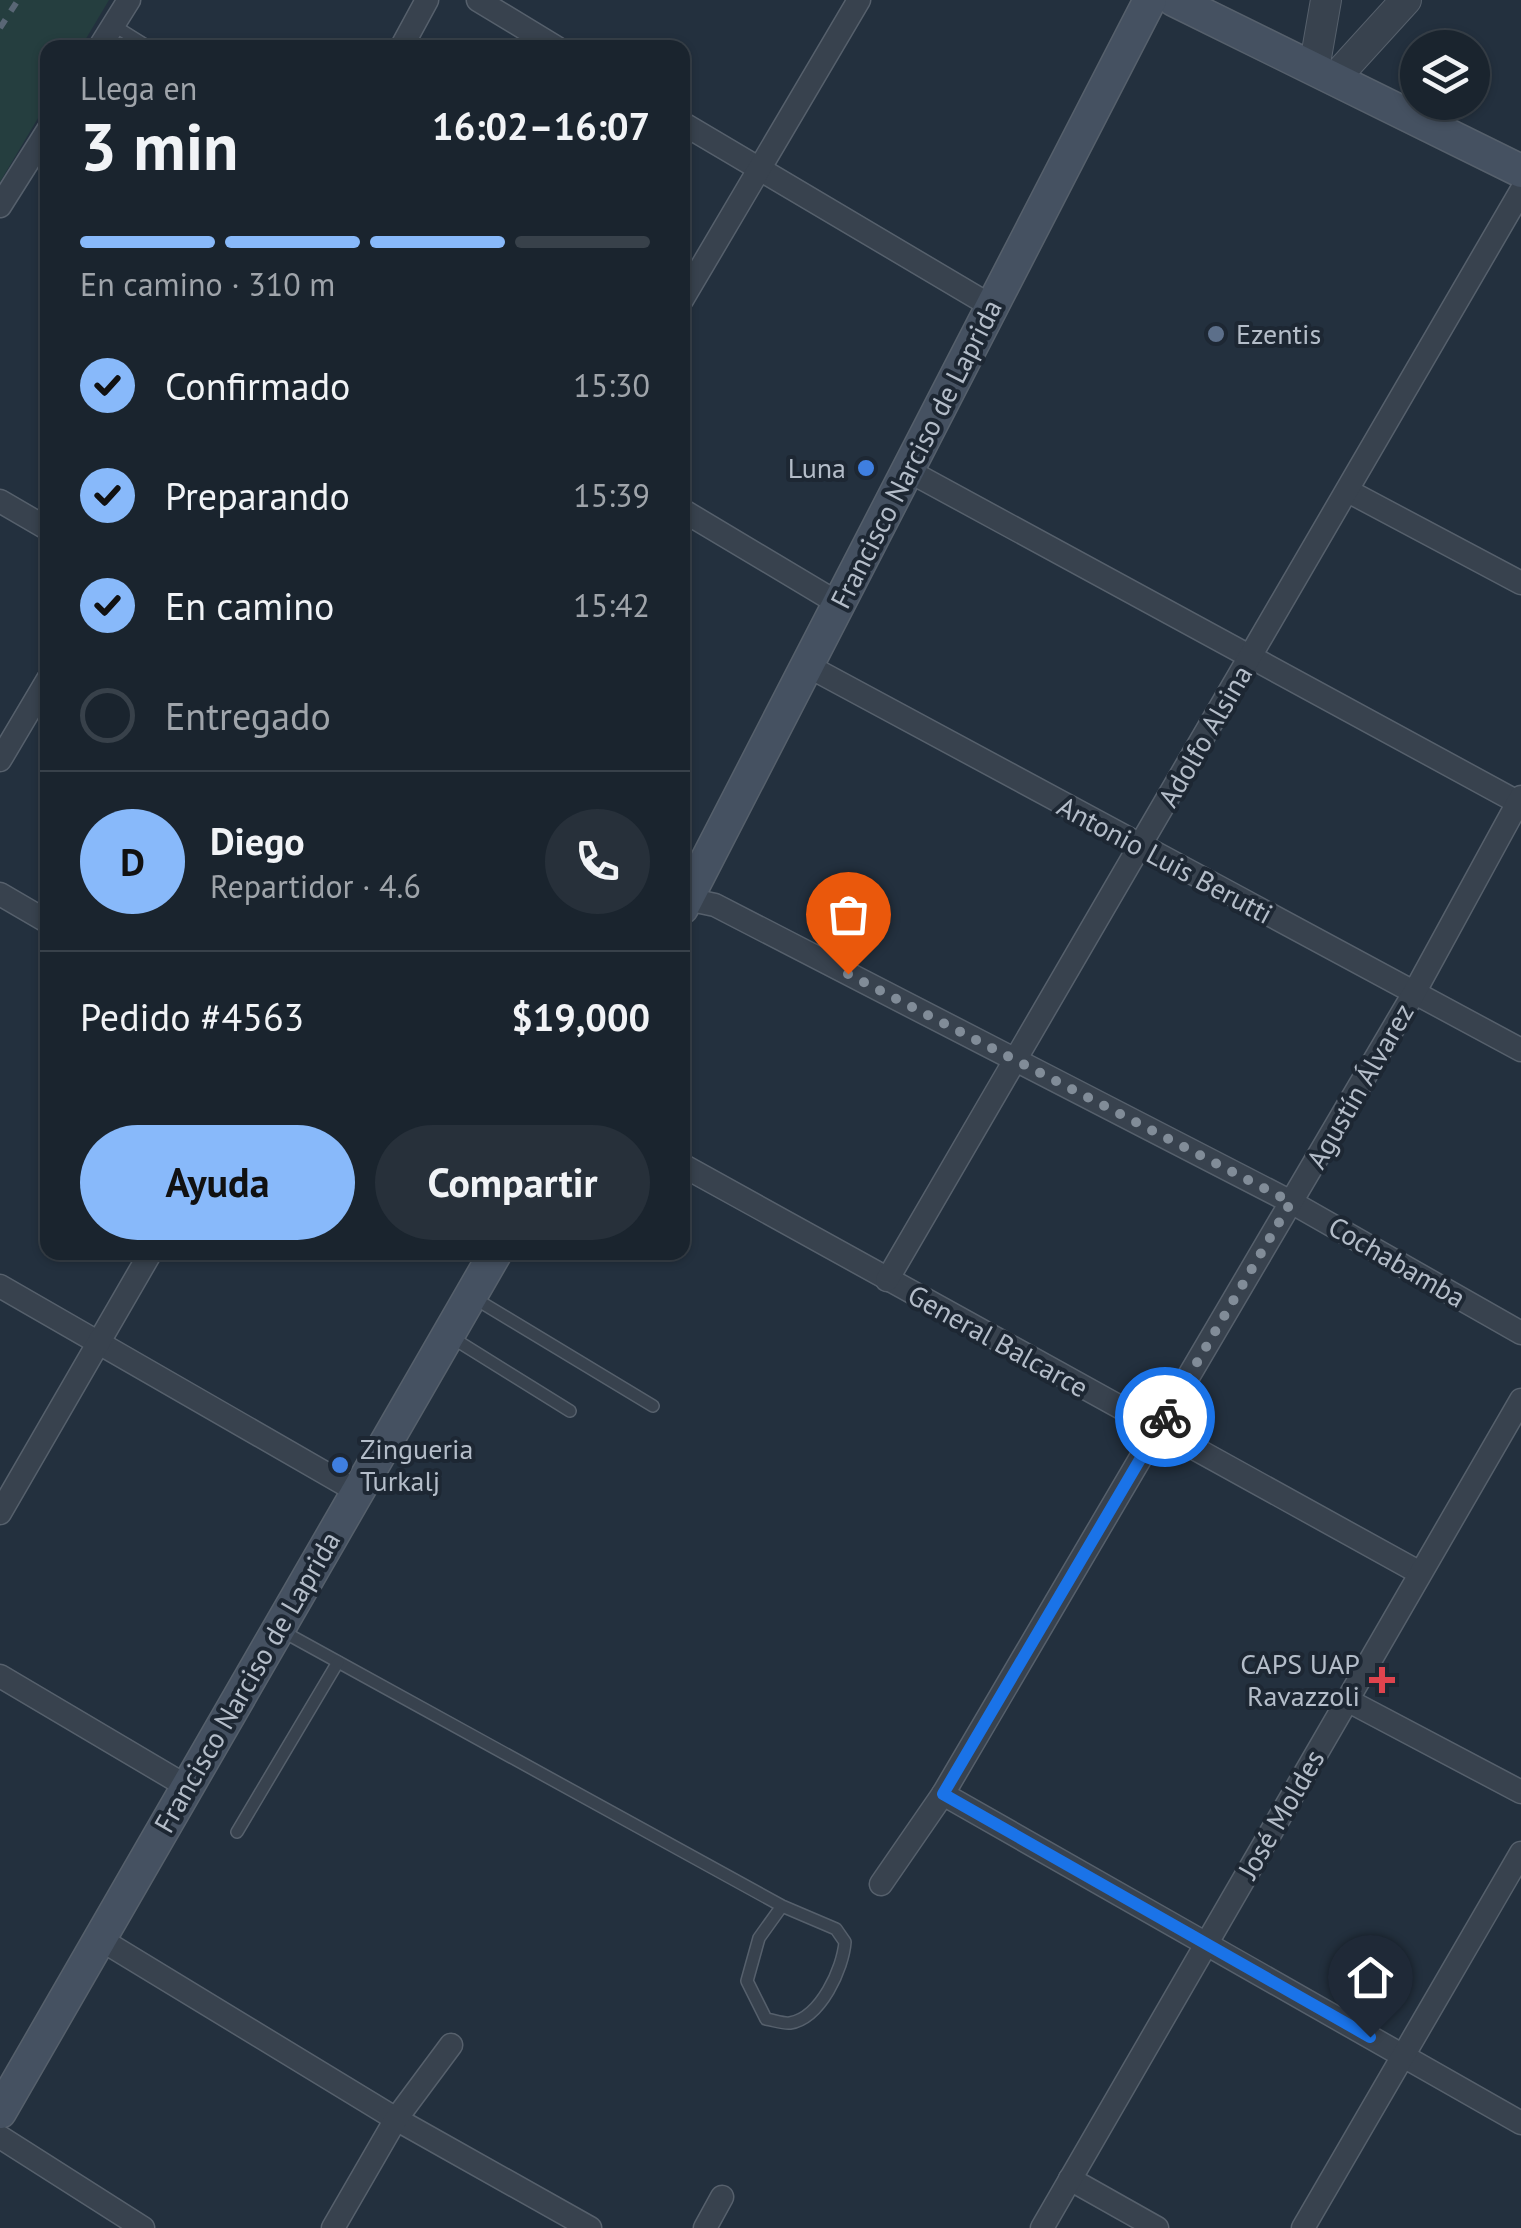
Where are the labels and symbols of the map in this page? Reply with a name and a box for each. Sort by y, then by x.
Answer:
street label: Francisco Narciso de Laprida [821,293,1010,615]
place label: Ezentis [1236,315,1321,352]
marker: Ezentis [1205,323,1227,345]
place label: Luna [788,449,846,486]
marker: Luna [855,457,877,479]
street label: Adolfo Alsina [1149,658,1260,813]
street label: Antonio Luis Berutti [1051,787,1279,932]
pin [806,872,891,975]
street label: Agustín Álvarez [1297,997,1422,1175]
street label: Cochabamba [1322,1207,1473,1316]
street label: General Balcarce [902,1276,1095,1405]
courier [1115,1367,1215,1467]
place label: Zingueria Turkalj [360,1430,473,1499]
marker: Zingueria Turkalj [329,1454,351,1476]
street label: Francisco Narciso de Laprida [145,1524,348,1839]
place label: CAPS UAP Ravazzoli [1240,1645,1360,1714]
marker: CAPS UAP Ravazzoli [1369,1667,1395,1693]
street label: José Moldes [1228,1743,1332,1886]
pin [1328,1935,1413,2038]

